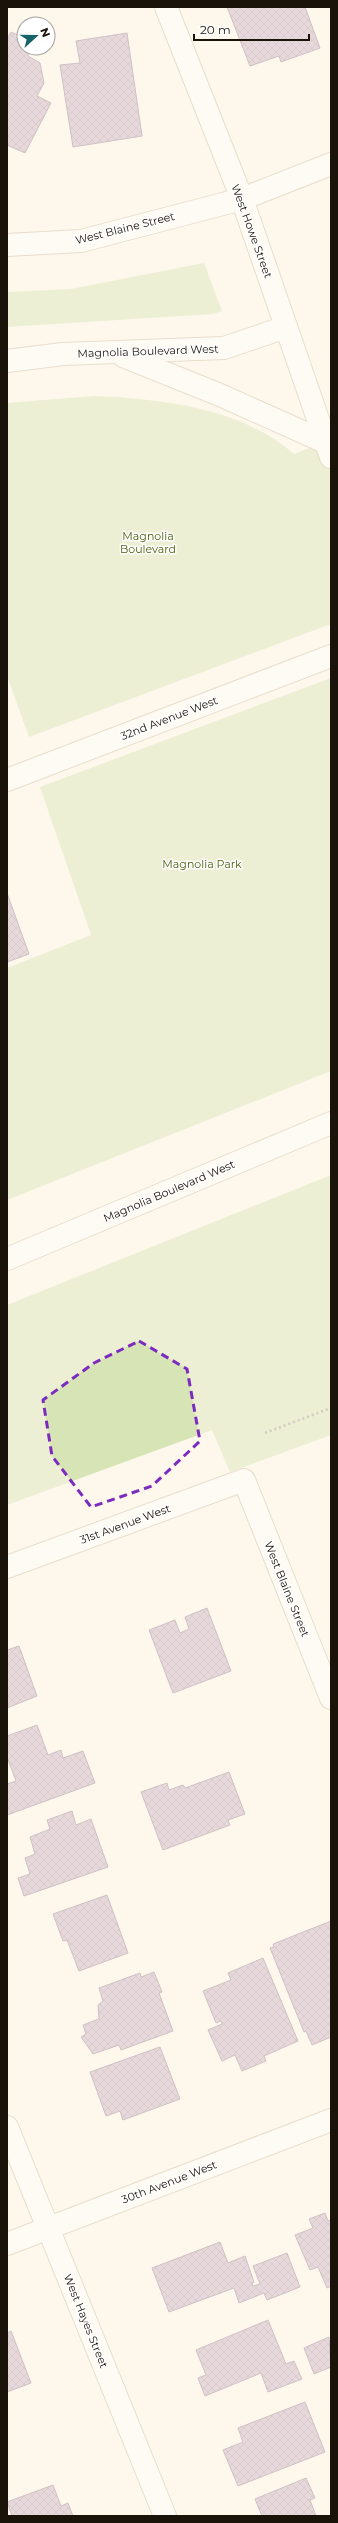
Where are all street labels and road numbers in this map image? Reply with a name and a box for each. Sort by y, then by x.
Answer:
street label: West Howe Street [229,182,276,280]
street label: West Blaine Street [74,209,177,247]
street label: Magnolia Boulevard West [77,342,219,360]
street label: 32nd Avenue West [119,693,220,743]
street label: Magnolia Boulevard West [101,1157,237,1225]
street label: 31st Avenue West [78,1501,173,1547]
street label: West Blaine Street [261,1539,313,1639]
street label: 30th Avenue West [119,2157,219,2207]
street label: West Hayes Street [61,2272,111,2371]

